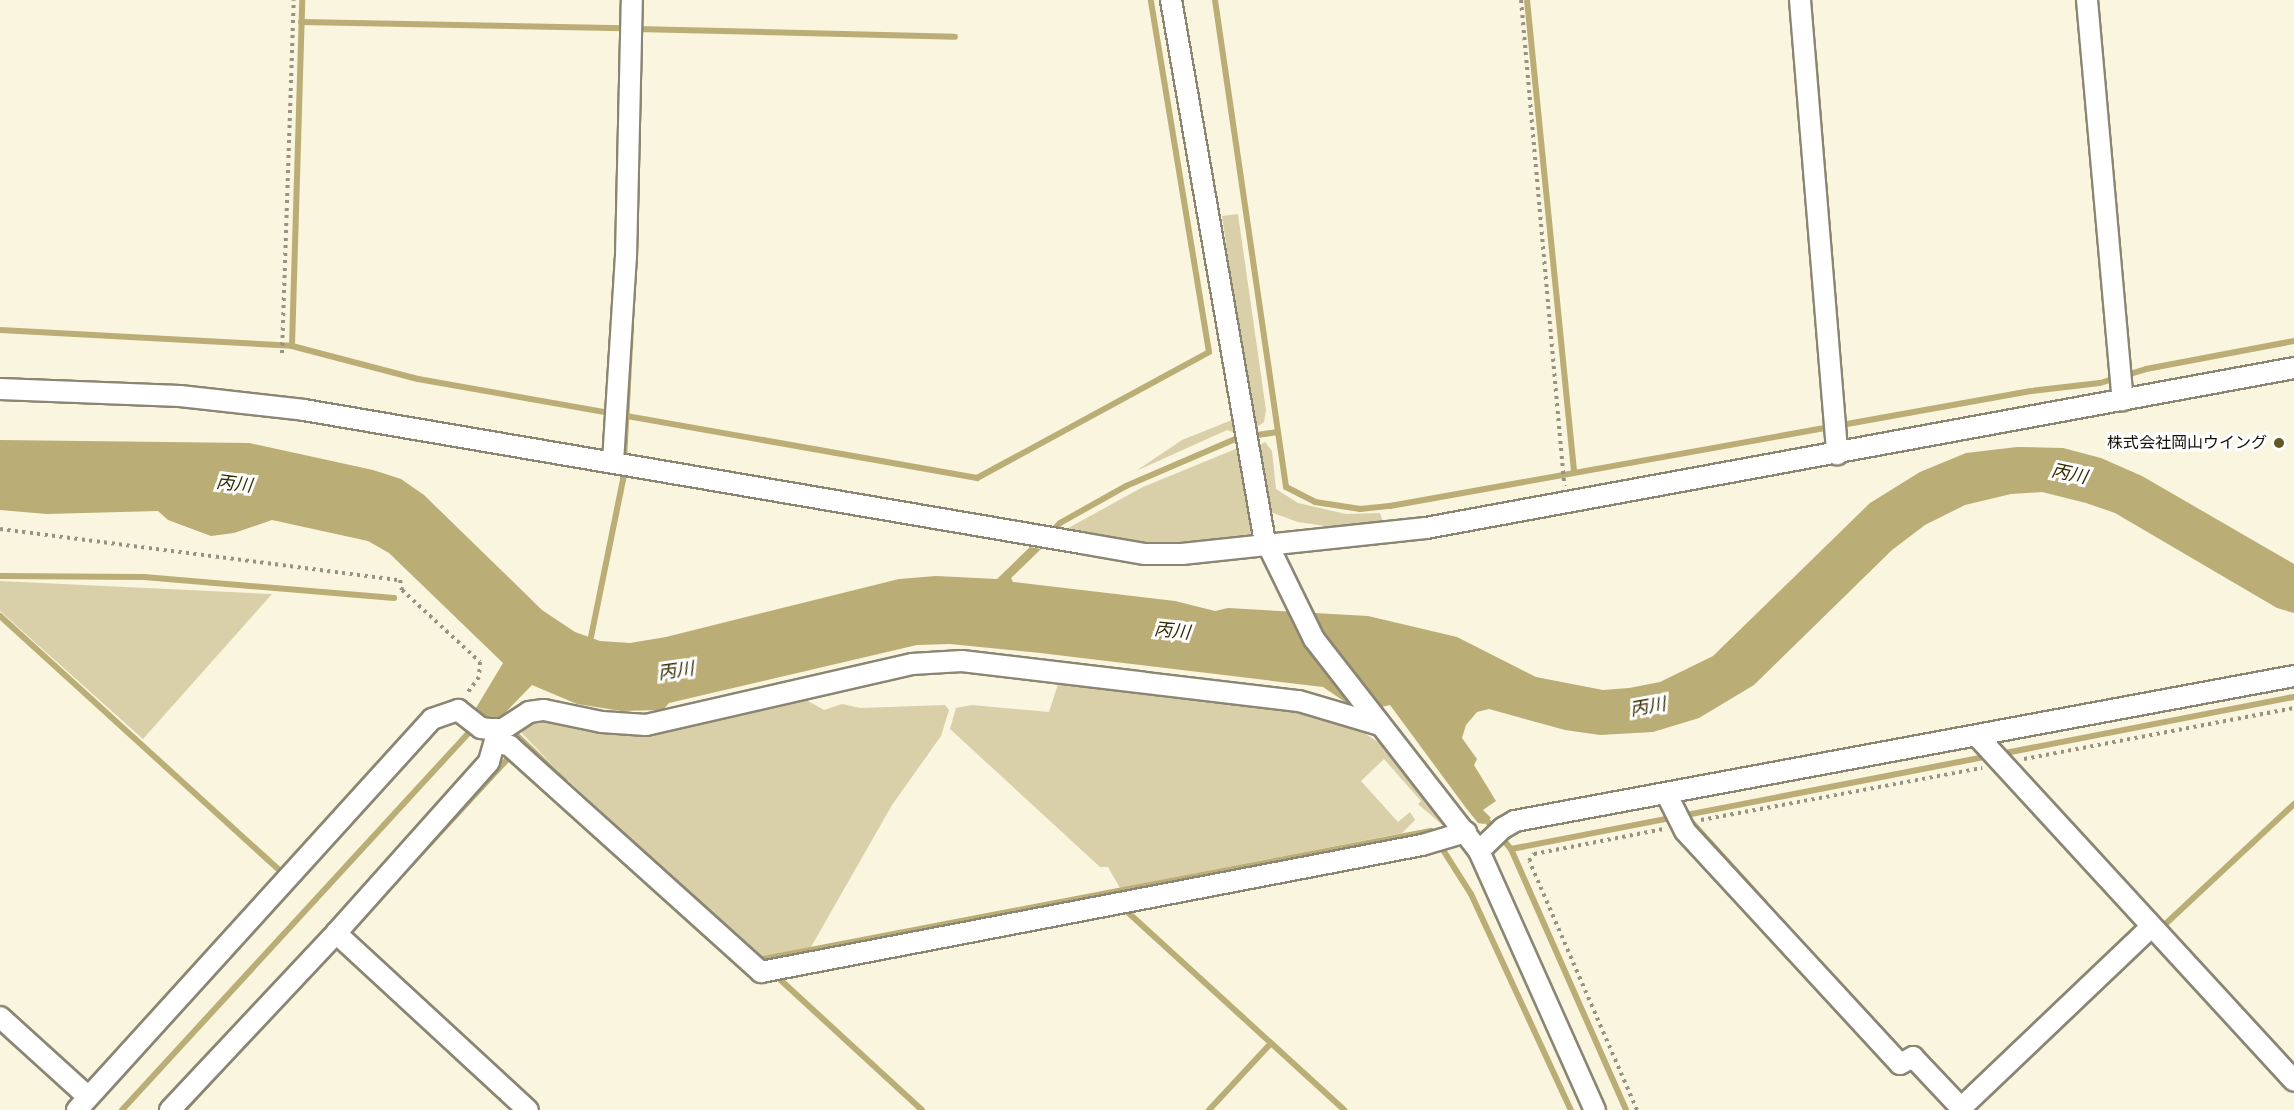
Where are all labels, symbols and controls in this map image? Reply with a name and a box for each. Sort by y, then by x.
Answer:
place label: 株式会社岡山ウイング [2107,433,2267,453]
marker: 株式会社岡山ウイング [2272,436,2286,450]
water label: 丙川 [2049,461,2089,489]
water label: 丙川 [215,472,253,498]
water label: 丙川 [1153,619,1191,645]
water label: 丙川 [657,659,695,685]
water label: 丙川 [1628,694,1668,722]

